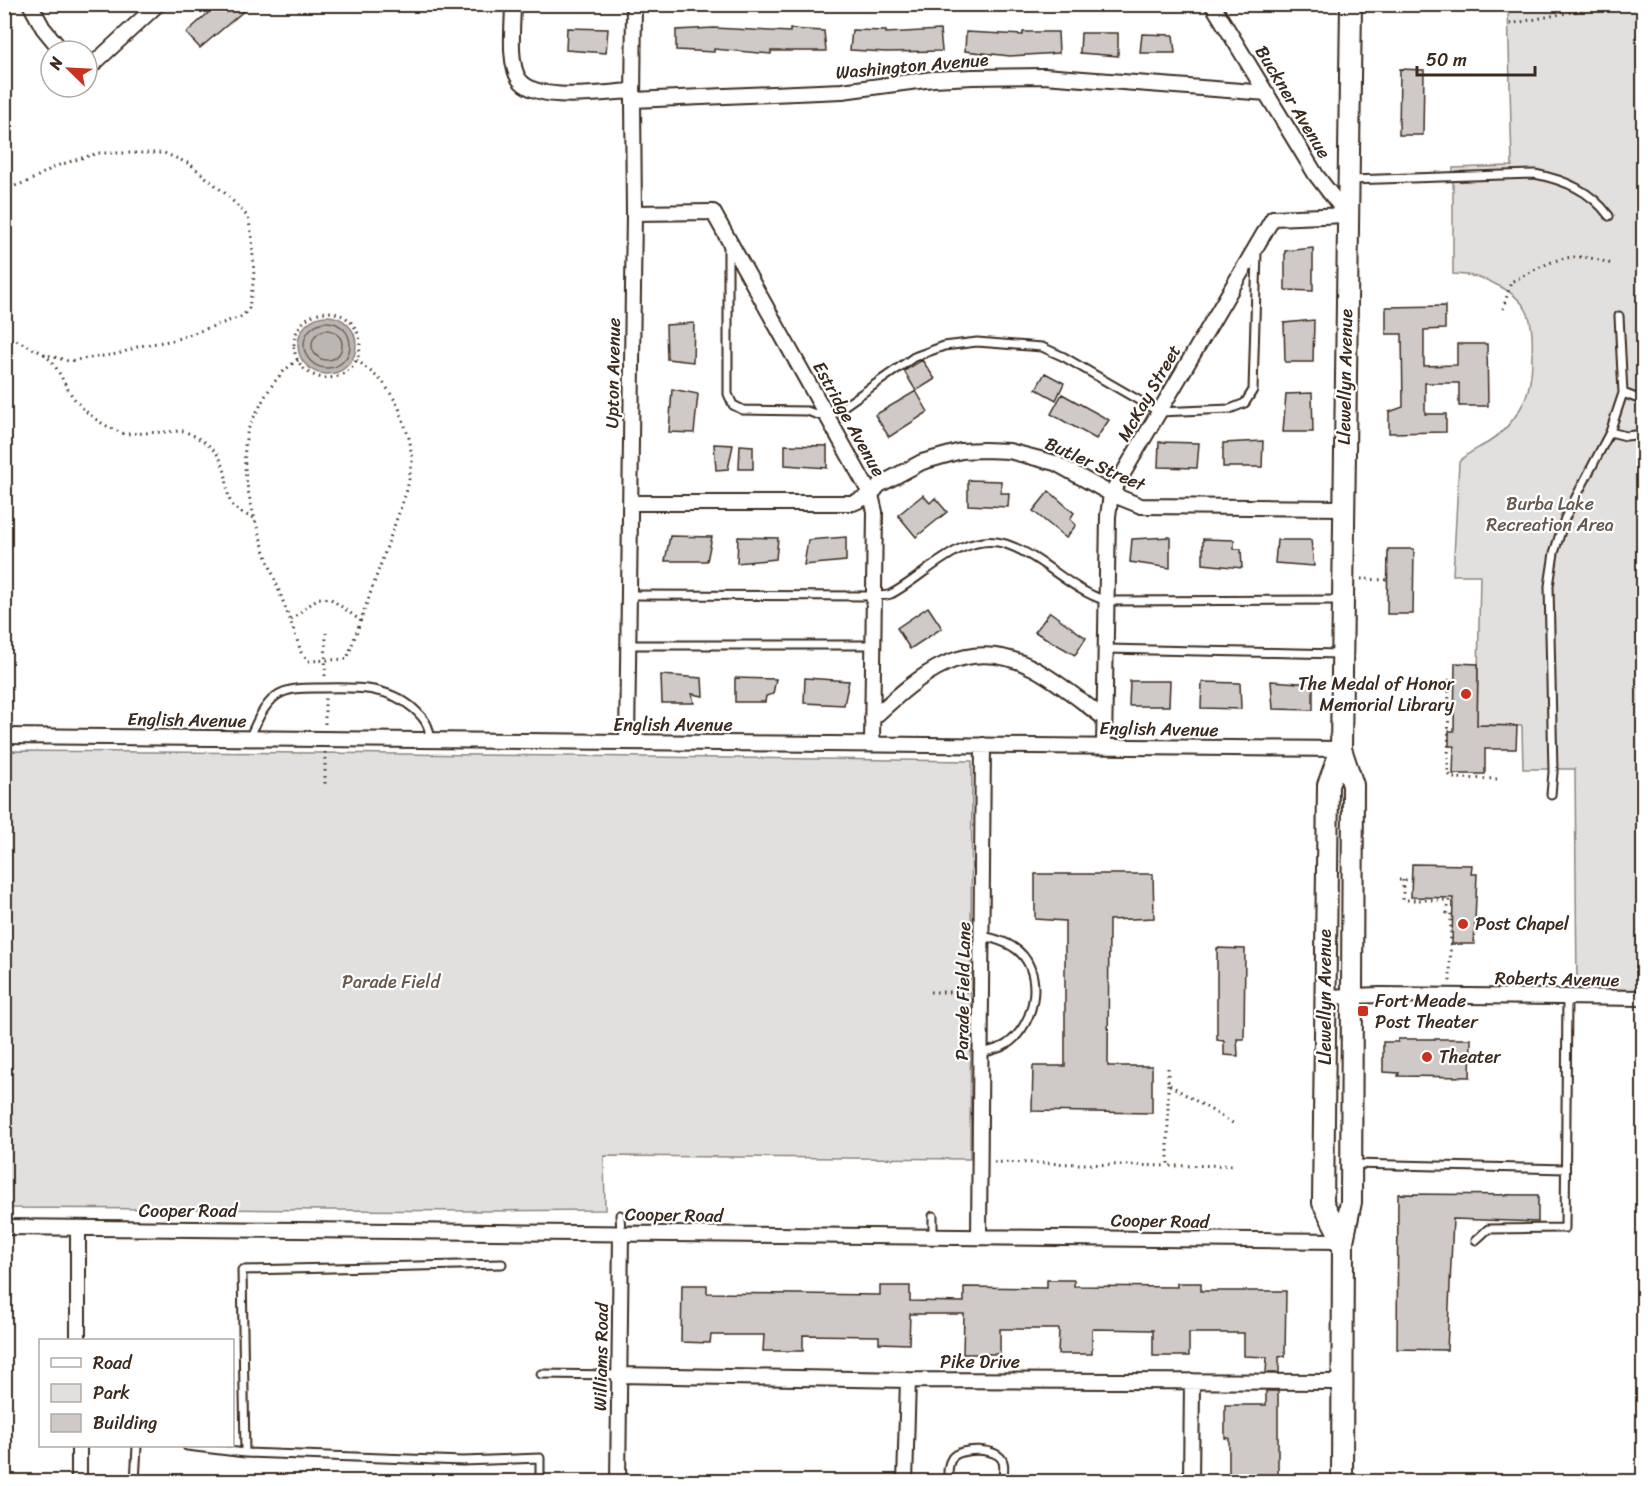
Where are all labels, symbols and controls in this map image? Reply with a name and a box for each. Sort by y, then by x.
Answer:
north arrow [39,39,99,99]
street label: Buckner Avenue [1246,39,1340,165]
scale bar [1417,39,1536,77]
street label: Washington Avenue [834,43,990,89]
text: 50 m [1426,44,1467,76]
text: N [40,51,72,75]
street label: Llewellyn Avenue [1328,308,1362,445]
street label: Upton Avenue [596,317,630,429]
street label: McKay Street [1108,338,1190,448]
street label: Estridge Avenue [804,355,894,483]
street label: Butler Street [1040,428,1151,501]
park label: Burba Lake Recreation Area [1486,488,1614,541]
place label: The Medal of Honor Memorial Library [1298,668,1456,721]
marker: The Medal of Honor Memorial Library [1459,687,1473,701]
street label: English Avenue [127,703,247,737]
street label: English Avenue [613,709,733,741]
street label: English Avenue [1099,712,1219,746]
place label: Post Chapel [1475,908,1570,940]
marker: Post Chapel [1456,917,1470,931]
street label: Parade Field Lane [946,921,980,1061]
street label: Llewellyn Avenue [1309,929,1341,1065]
street label: Roberts Avenue [1495,962,1620,996]
park label: Parade Field [342,966,441,998]
place label: Fort Meade Post Theater [1375,985,1479,1038]
marker: Fort Meade Post Theater [1356,1004,1370,1018]
place label: Theater [1439,1041,1502,1073]
marker: Theater [1420,1050,1434,1064]
street label: Cooper Road [139,1195,239,1227]
street label: Cooper Road [625,1198,725,1232]
street label: Cooper Road [1111,1204,1211,1238]
street label: Williams Road [584,1301,618,1412]
legend [39,1339,234,1447]
street label: Pike Drive [940,1346,1020,1378]
text: Road [93,1347,133,1379]
text: Park [93,1377,130,1409]
text: Building [93,1407,157,1439]

